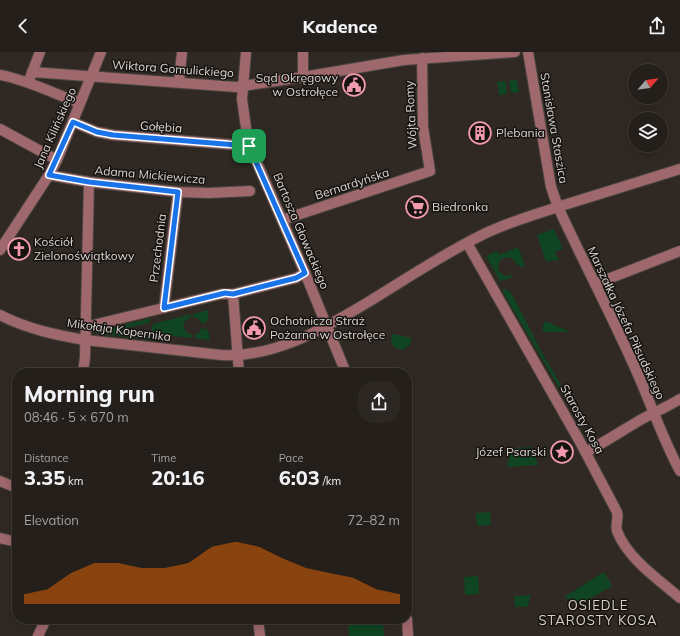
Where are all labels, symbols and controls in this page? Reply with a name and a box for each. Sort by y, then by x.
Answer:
icon: back [12,15,34,37]
text: Kadence [303,15,377,38]
icon: share [646,15,668,37]
street label: Wiktora Gomulickiego [112,57,235,80]
north arrow [628,64,668,104]
map controls [628,64,668,152]
place label: Sąd Okręgowy w Ostrołęce [256,70,339,99]
street label: Stanisława Staszica [537,71,572,184]
public building icon: Sąd Okręgowy w Ostrołęce [341,72,367,98]
street label: Wójta Romy [401,80,420,150]
street label: Jana Kilińskiego [30,85,79,171]
button: layers [628,112,668,152]
street label: Gołębia [139,118,183,135]
building icon: Plebania [467,120,493,146]
place label: Plebania [496,125,545,140]
pin [232,129,266,163]
icon: arrive [238,135,260,157]
street label: Adama Mickiewicza [94,162,206,187]
street label: Bernardyńska [313,164,391,203]
street label: Bartosza Głowackiego [270,170,333,291]
supermarket icon: Biedronka [404,194,430,220]
place label: Biedronka [432,199,488,214]
street label: Przechodnia [146,213,169,283]
place label: Kościół Zielonoświątkowy [34,234,135,263]
church icon: Kościół Zielonoświątkowy [6,236,32,262]
street label: Marszałka Józefa Piłsudskiego [584,244,669,402]
place label: Ochotnicza Straż Pożarna w Ostrołęce [270,313,385,342]
street label: Mikołaja Kopernika [66,315,172,344]
public building icon: Ochotnicza Straż Pożarna w Ostrołęce [241,315,267,341]
text: Morning run [24,380,155,408]
button: share [358,381,400,423]
street label: Starosty Kosa [557,381,608,456]
text: 08:46 · 5 × 670 m [24,409,129,425]
place icon: Józef Psarski [549,439,575,465]
place label: Józef Psarski [475,444,546,459]
text: Distance [24,451,68,465]
text: Time [151,451,176,465]
text: Pace [279,451,303,465]
text: 3.35 [24,465,65,490]
text: 20:16 [151,465,205,490]
text: 6:03 [279,465,320,490]
text: km [65,474,83,488]
text: /km [320,474,341,488]
text: Elevation [24,512,79,528]
text: 72–82 m [347,512,400,528]
district label: OSIEDLE STAROSTY KOSA [539,597,657,628]

